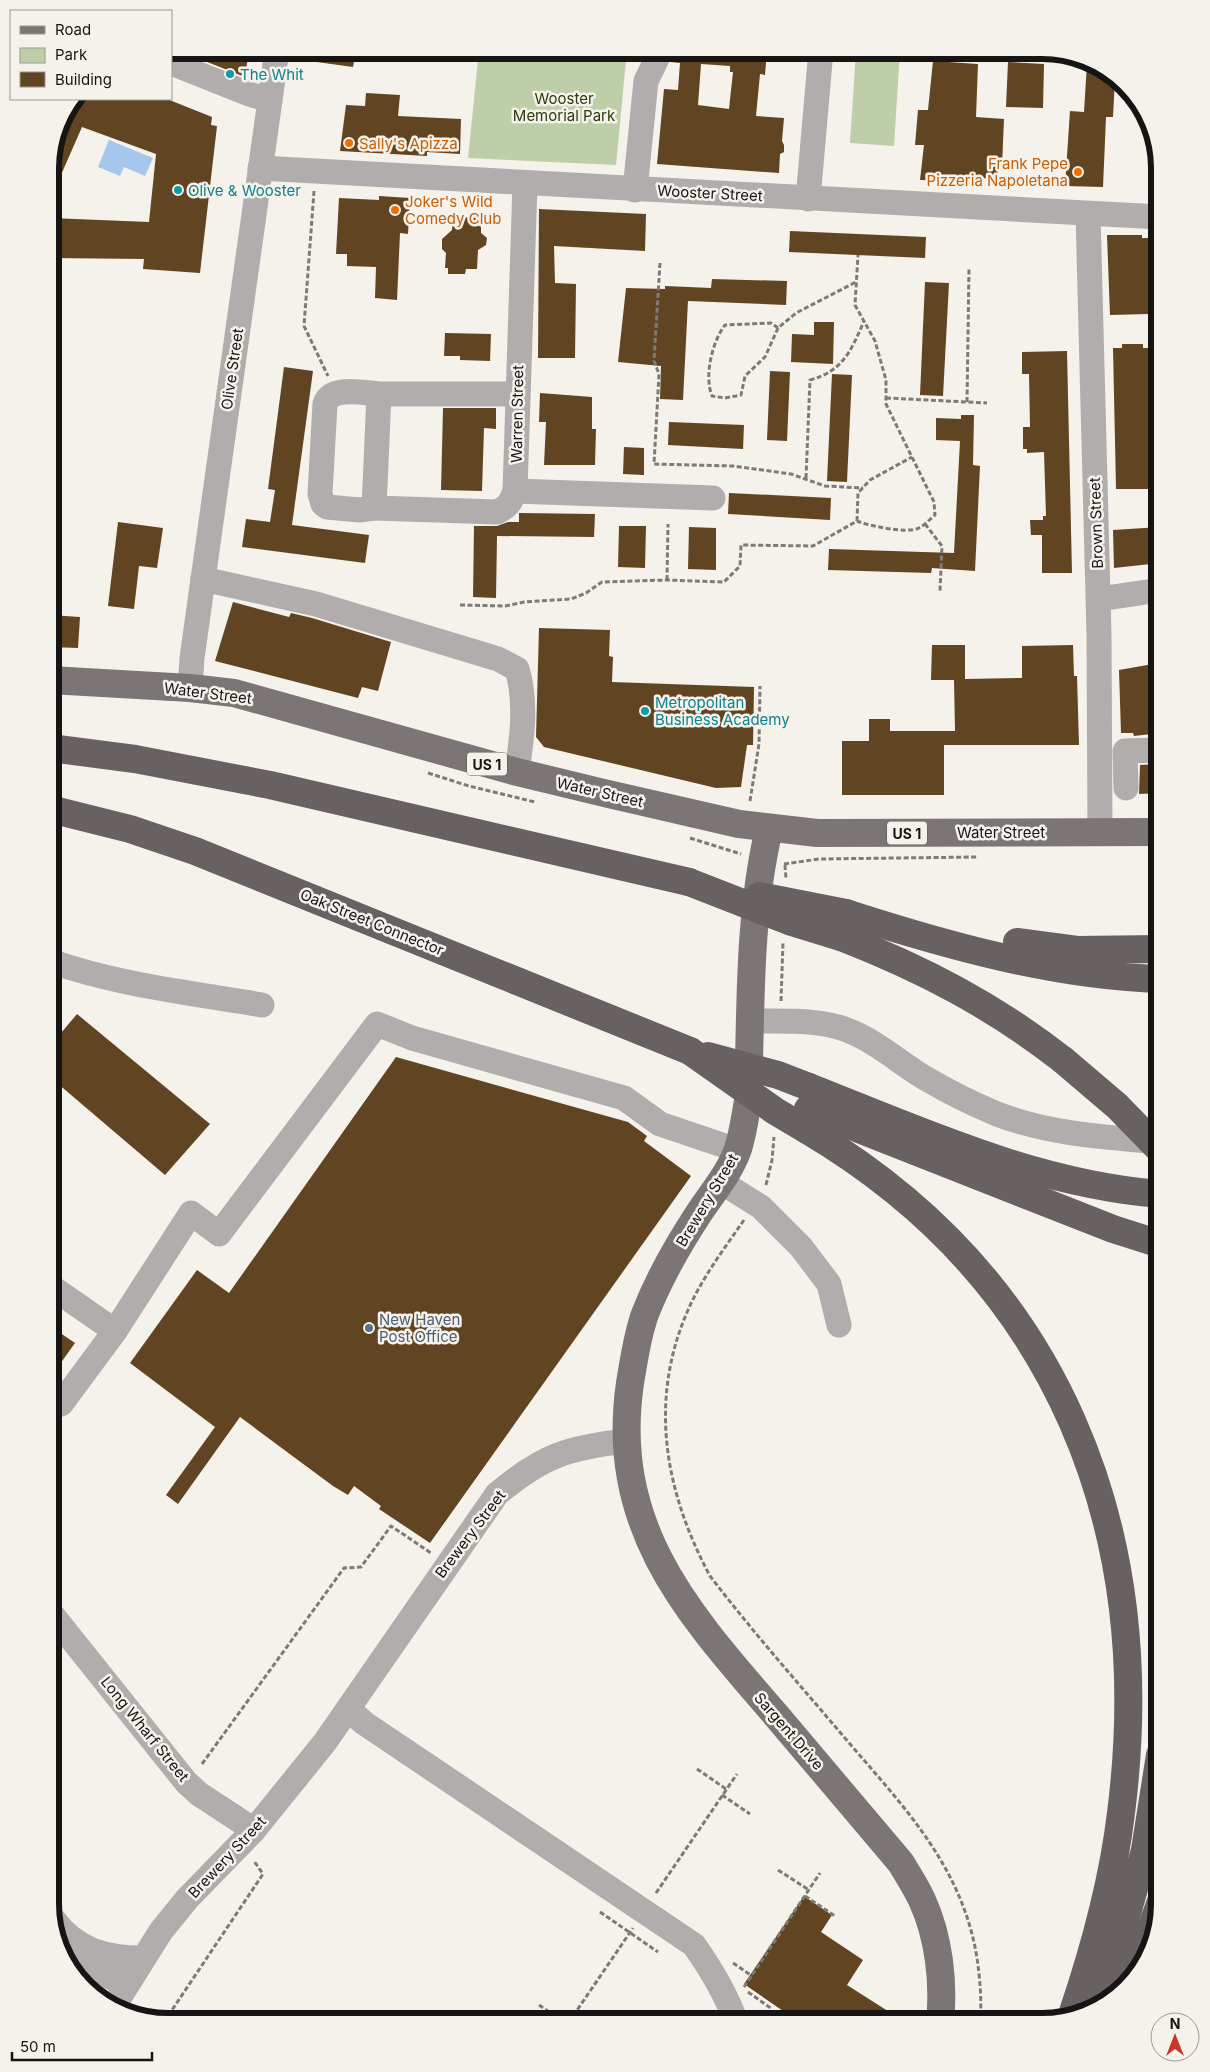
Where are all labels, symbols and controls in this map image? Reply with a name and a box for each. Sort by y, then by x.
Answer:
legend [10,10,172,100]
text: Road [55,20,91,39]
text: Park [55,45,88,64]
place label: The Whit [240,65,304,84]
marker: The Whit [224,68,236,80]
text: Building [55,70,112,89]
park label: Wooster Memorial Park [513,89,616,125]
place label: Sally's Apizza [359,134,458,153]
marker: Sally's Apizza [343,137,355,149]
place label: Frank Pepe Pizzeria Napoletana [927,154,1068,190]
marker: Frank Pepe Pizzeria Napoletana [1072,166,1084,178]
place label: Olive & Wooster [188,181,301,200]
street label: Wooster Street [657,181,763,205]
marker: Olive & Wooster [172,184,184,196]
place label: Joker's Wild Comedy Club [405,192,501,228]
marker: Joker's Wild Comedy Club [389,204,401,216]
street label: Olive Street [217,327,247,411]
street label: Warren Street [507,365,527,463]
street label: Brown Street [1085,477,1107,569]
street label: Water Street [163,678,253,708]
place label: Metropolitan Business Academy [655,693,790,729]
marker: Metropolitan Business Academy [639,705,651,717]
road number: US 1 [467,752,507,776]
street label: Water Street [555,773,645,811]
road number: US 1 [887,821,927,844]
street label: Water Street [957,823,1045,842]
street label: Oak Street Connector [297,884,447,960]
street label: Brewery Street [672,1150,742,1250]
place label: New Haven Post Office [379,1310,460,1346]
marker: New Haven Post Office [363,1322,375,1334]
street label: Brewery Street [431,1486,509,1582]
street label: Long Wharf Street [97,1673,193,1785]
street label: Sargent Drive [750,1688,828,1774]
street label: Brewery Street [184,1812,270,1902]
north arrow [1150,2012,1200,2062]
text: N [1170,2015,1180,2032]
scale bar [12,2030,152,2062]
text: 50 m [20,2037,56,2056]

